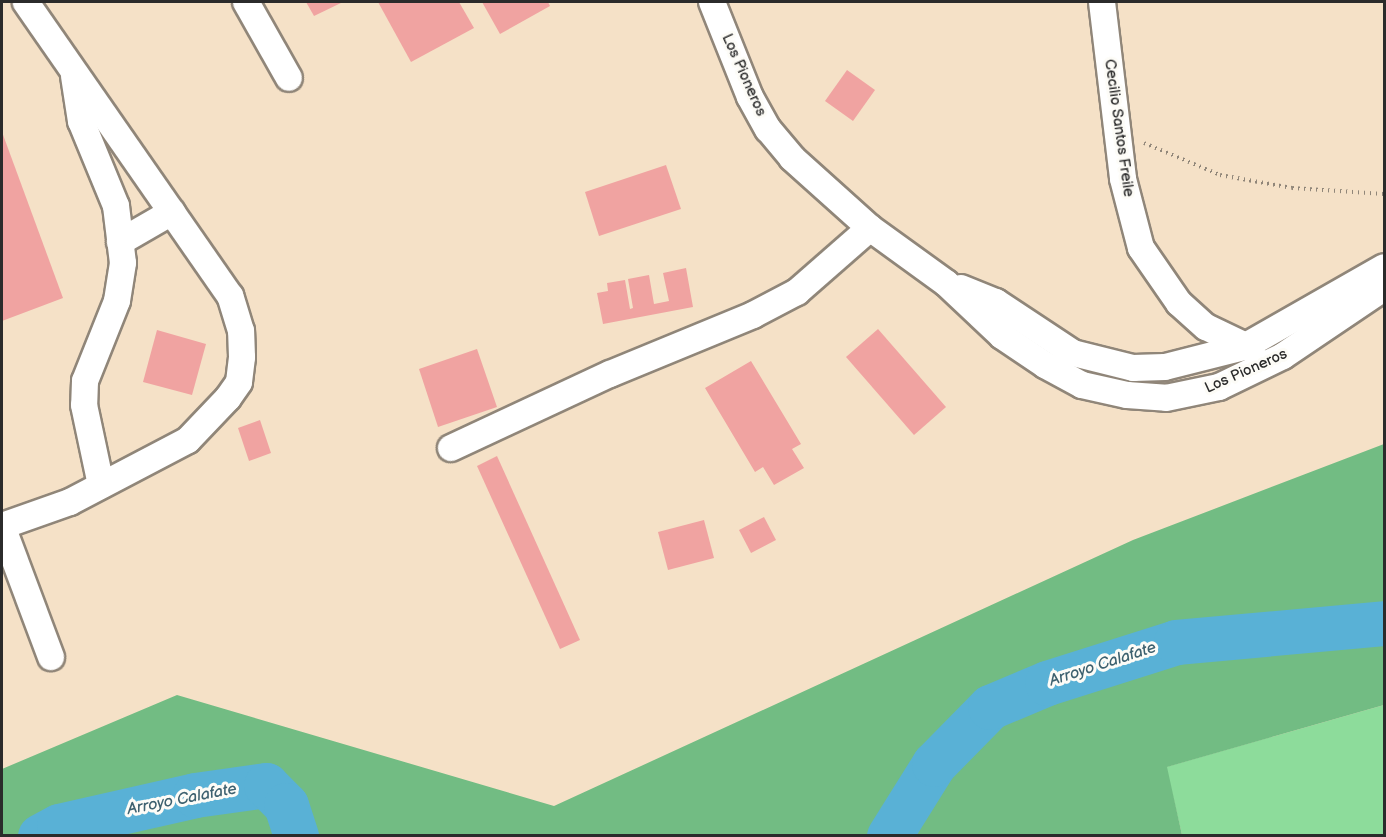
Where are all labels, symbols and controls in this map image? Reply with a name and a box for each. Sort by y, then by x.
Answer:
street label: Los Pioneros [718,31,770,119]
street label: Cecilio Santos Freile [1100,58,1138,198]
street label: Los Pioneros [1202,345,1290,397]
water label: Arroyo Calafate [1047,639,1159,691]
water label: Arroyo Calafate [126,780,238,820]

